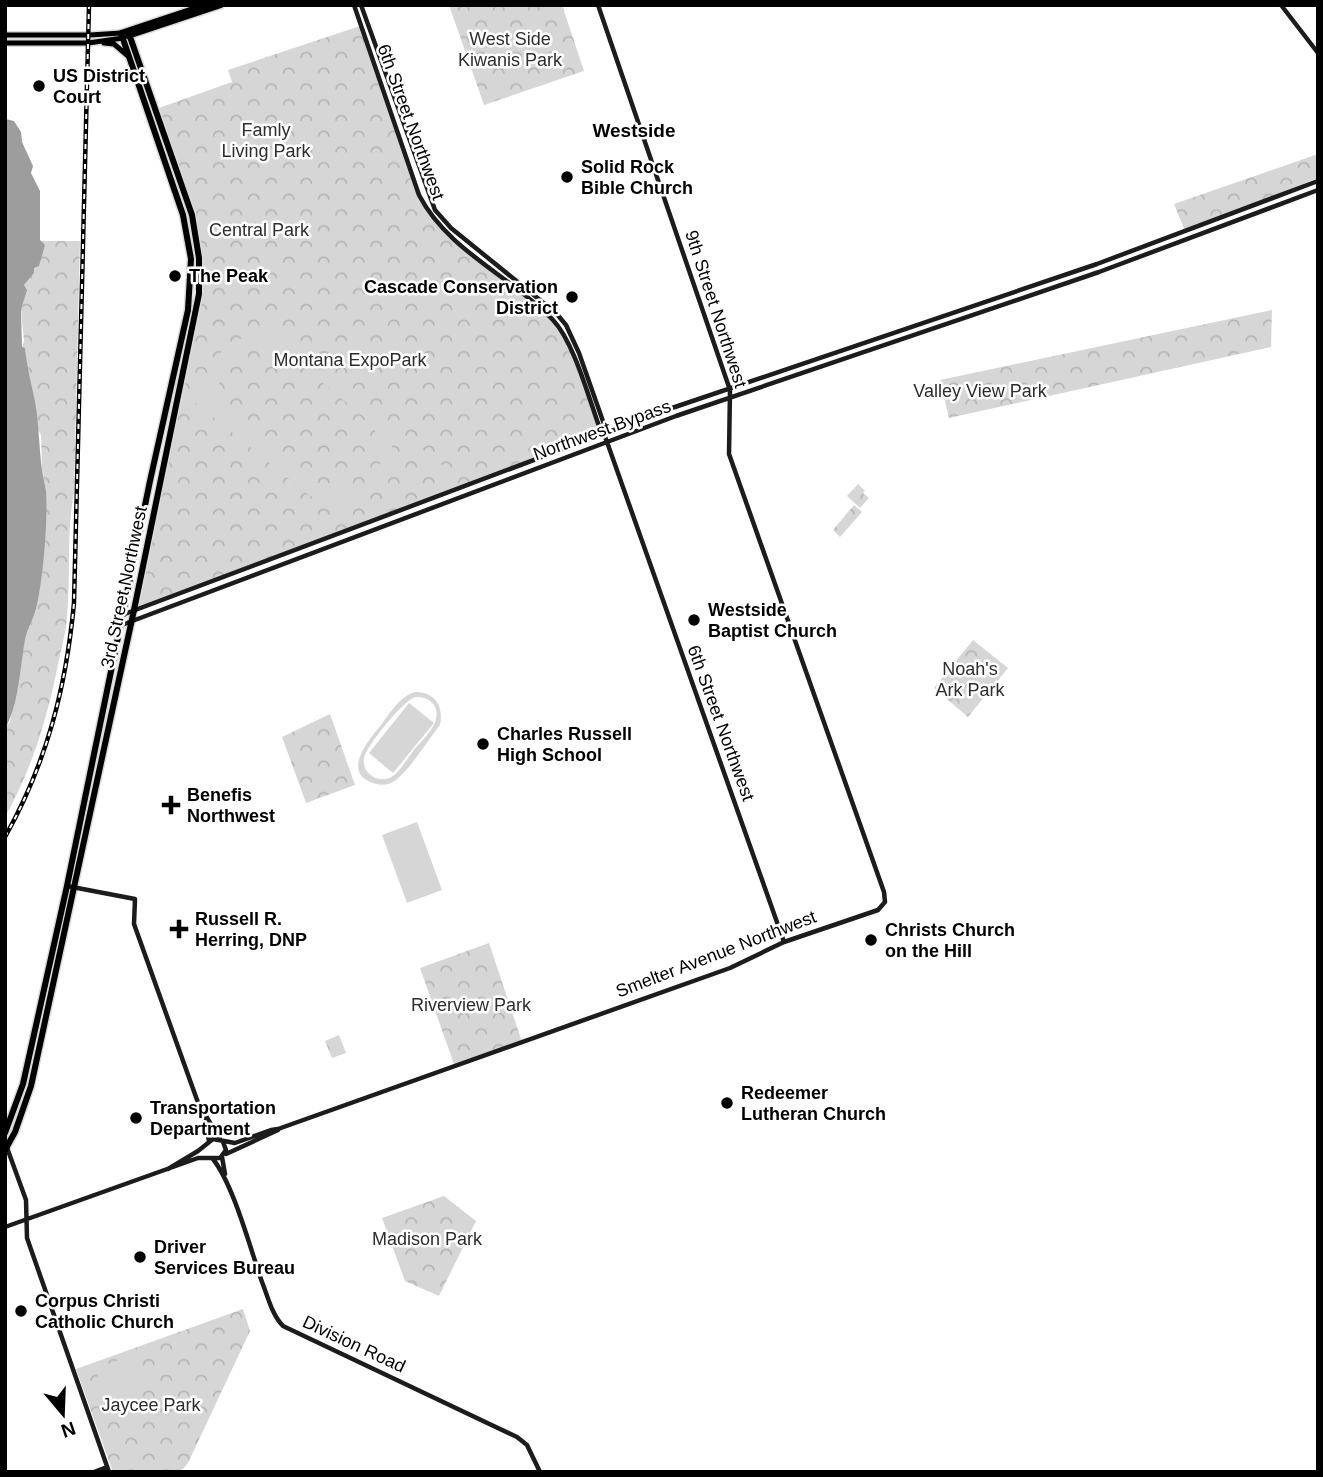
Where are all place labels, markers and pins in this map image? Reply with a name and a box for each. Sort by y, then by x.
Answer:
place label: US District Court [53,66,145,107]
marker: US District Court [31,78,47,94]
place label: Solid Rock Bible Church [581,157,693,198]
marker: Solid Rock Bible Church [559,169,575,185]
place label: The Peak [189,266,269,286]
marker: The Peak [167,268,183,284]
place label: Cascade Conservation District [364,277,558,318]
marker: Cascade Conservation District [564,289,580,305]
place label: Westside Baptist Church [708,600,837,641]
marker: Westside Baptist Church [686,612,702,628]
place label: Charles Russell High School [497,724,632,765]
marker: Charles Russell High School [475,736,491,752]
place label: Benefis Northwest [187,785,275,826]
marker: Benefis Northwest [161,795,181,815]
place label: Russell R. Herring, DNP [195,909,307,950]
marker: Russell R. Herring, DNP [169,919,189,939]
place label: Christs Church on the Hill [885,920,1015,961]
marker: Christs Church on the Hill [863,932,879,948]
place label: Redeemer Lutheran Church [741,1083,886,1124]
marker: Redeemer Lutheran Church [719,1095,735,1111]
place label: Transportation Department [150,1098,276,1139]
marker: Transportation Department [128,1110,144,1126]
place label: Driver Services Bureau [154,1237,295,1278]
marker: Driver Services Bureau [132,1249,148,1265]
place label: Corpus Christi Catholic Church [35,1291,174,1332]
marker: Corpus Christi Catholic Church [13,1303,29,1319]

